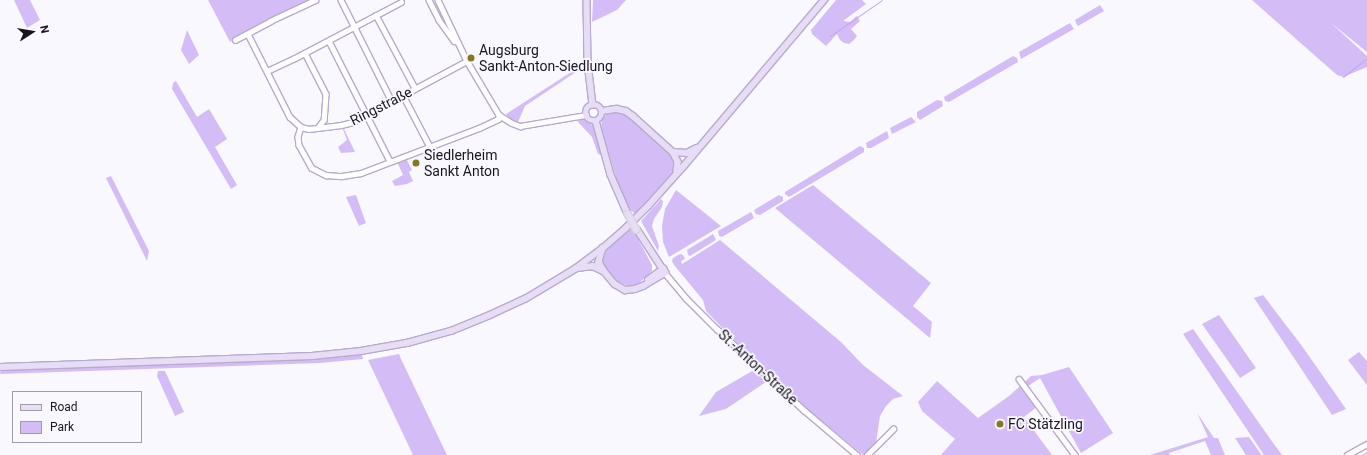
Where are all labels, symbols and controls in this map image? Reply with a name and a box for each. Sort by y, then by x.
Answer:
north arrow [12,12,52,52]
text: N [37,24,51,35]
place label: Augsburg Sankt-Anton-Siedlung [479,42,613,74]
marker: Augsburg Sankt-Anton-Siedlung [466,53,476,63]
street label: Ringstraße [347,83,415,129]
place label: Siedlerheim Sankt Anton [424,147,500,180]
marker: Siedlerheim Sankt Anton [411,158,421,168]
street label: St.-Anton-Straße [715,326,801,408]
legend [12,391,142,443]
text: Road [50,400,78,414]
place label: FC Stätzling [1008,416,1083,432]
marker: FC Stätzling [995,419,1005,429]
text: Park [50,420,74,434]

